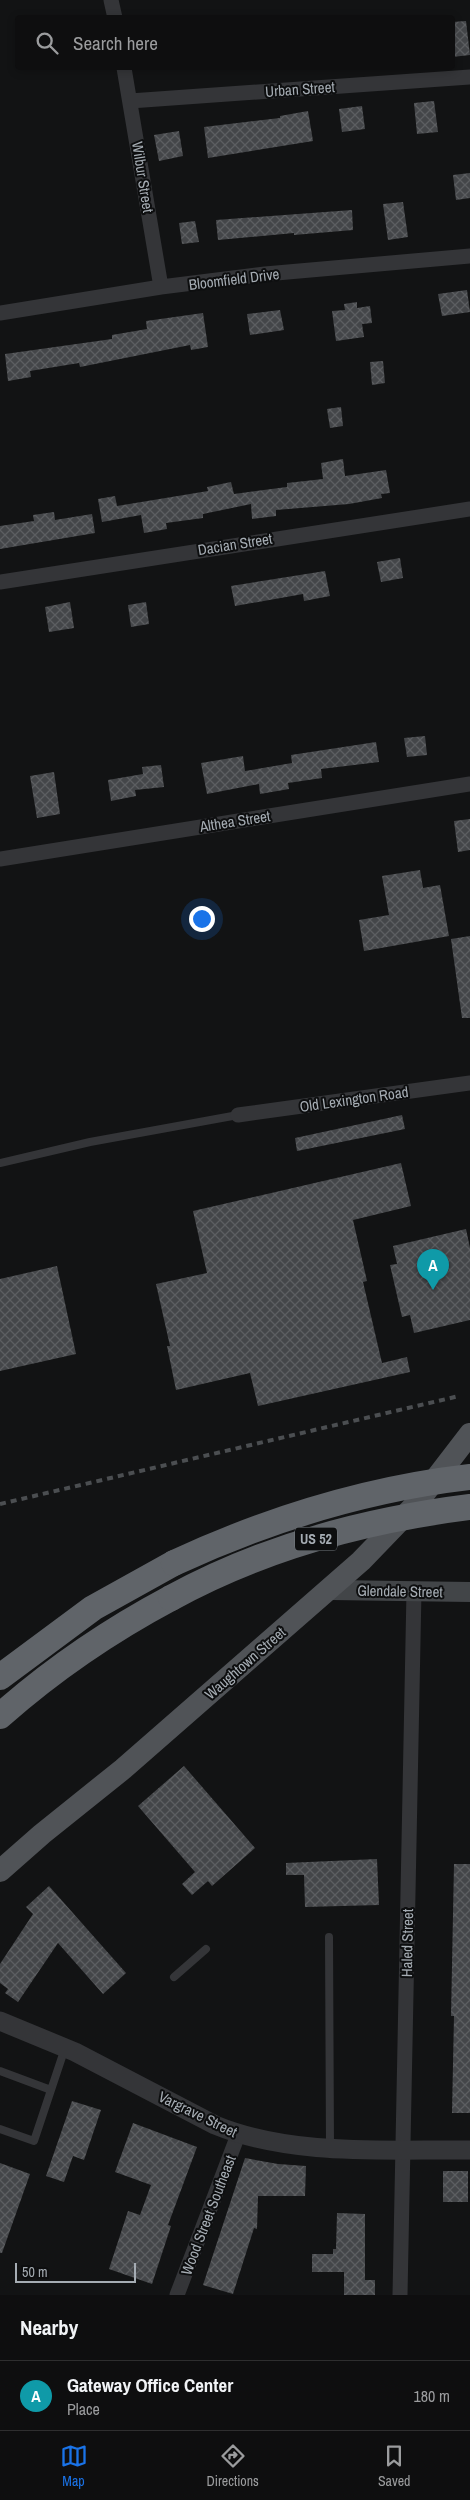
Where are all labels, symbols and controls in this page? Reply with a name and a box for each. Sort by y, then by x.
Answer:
search box [15,15,455,70]
icon: search [33,29,61,57]
text: Search here [73,30,158,56]
street label: Urban Street [264,76,336,102]
street label: Wilbur Street [127,140,159,215]
street label: Bloomfield Drive [188,263,281,295]
street label: Dacian Street [196,528,274,560]
street label: Althea Street [197,805,272,837]
your location [189,906,215,932]
street label: Old Lexington Road [298,1081,410,1117]
pin: A [417,1249,449,1290]
road number: US 52 [295,1528,337,1550]
street label: Glendale Street [357,1580,443,1602]
street label: Waughtown Street [200,1622,290,1704]
street label: Haled Street [396,1908,418,1977]
street label: Vargrave Street [155,2086,241,2142]
street label: Wood Street Southeast [175,2151,241,2278]
scale bar [15,2260,136,2283]
text: 50 m [22,2263,48,2281]
text: Nearby [20,2313,78,2342]
text: Gateway Office Center [67,2372,233,2398]
text: A [31,2385,41,2407]
text: 180 m [414,2385,450,2407]
text: Place [67,2398,100,2420]
tab: Map [60,2442,88,2490]
tab: Directions [207,2442,259,2490]
tab: Saved [378,2442,410,2490]

